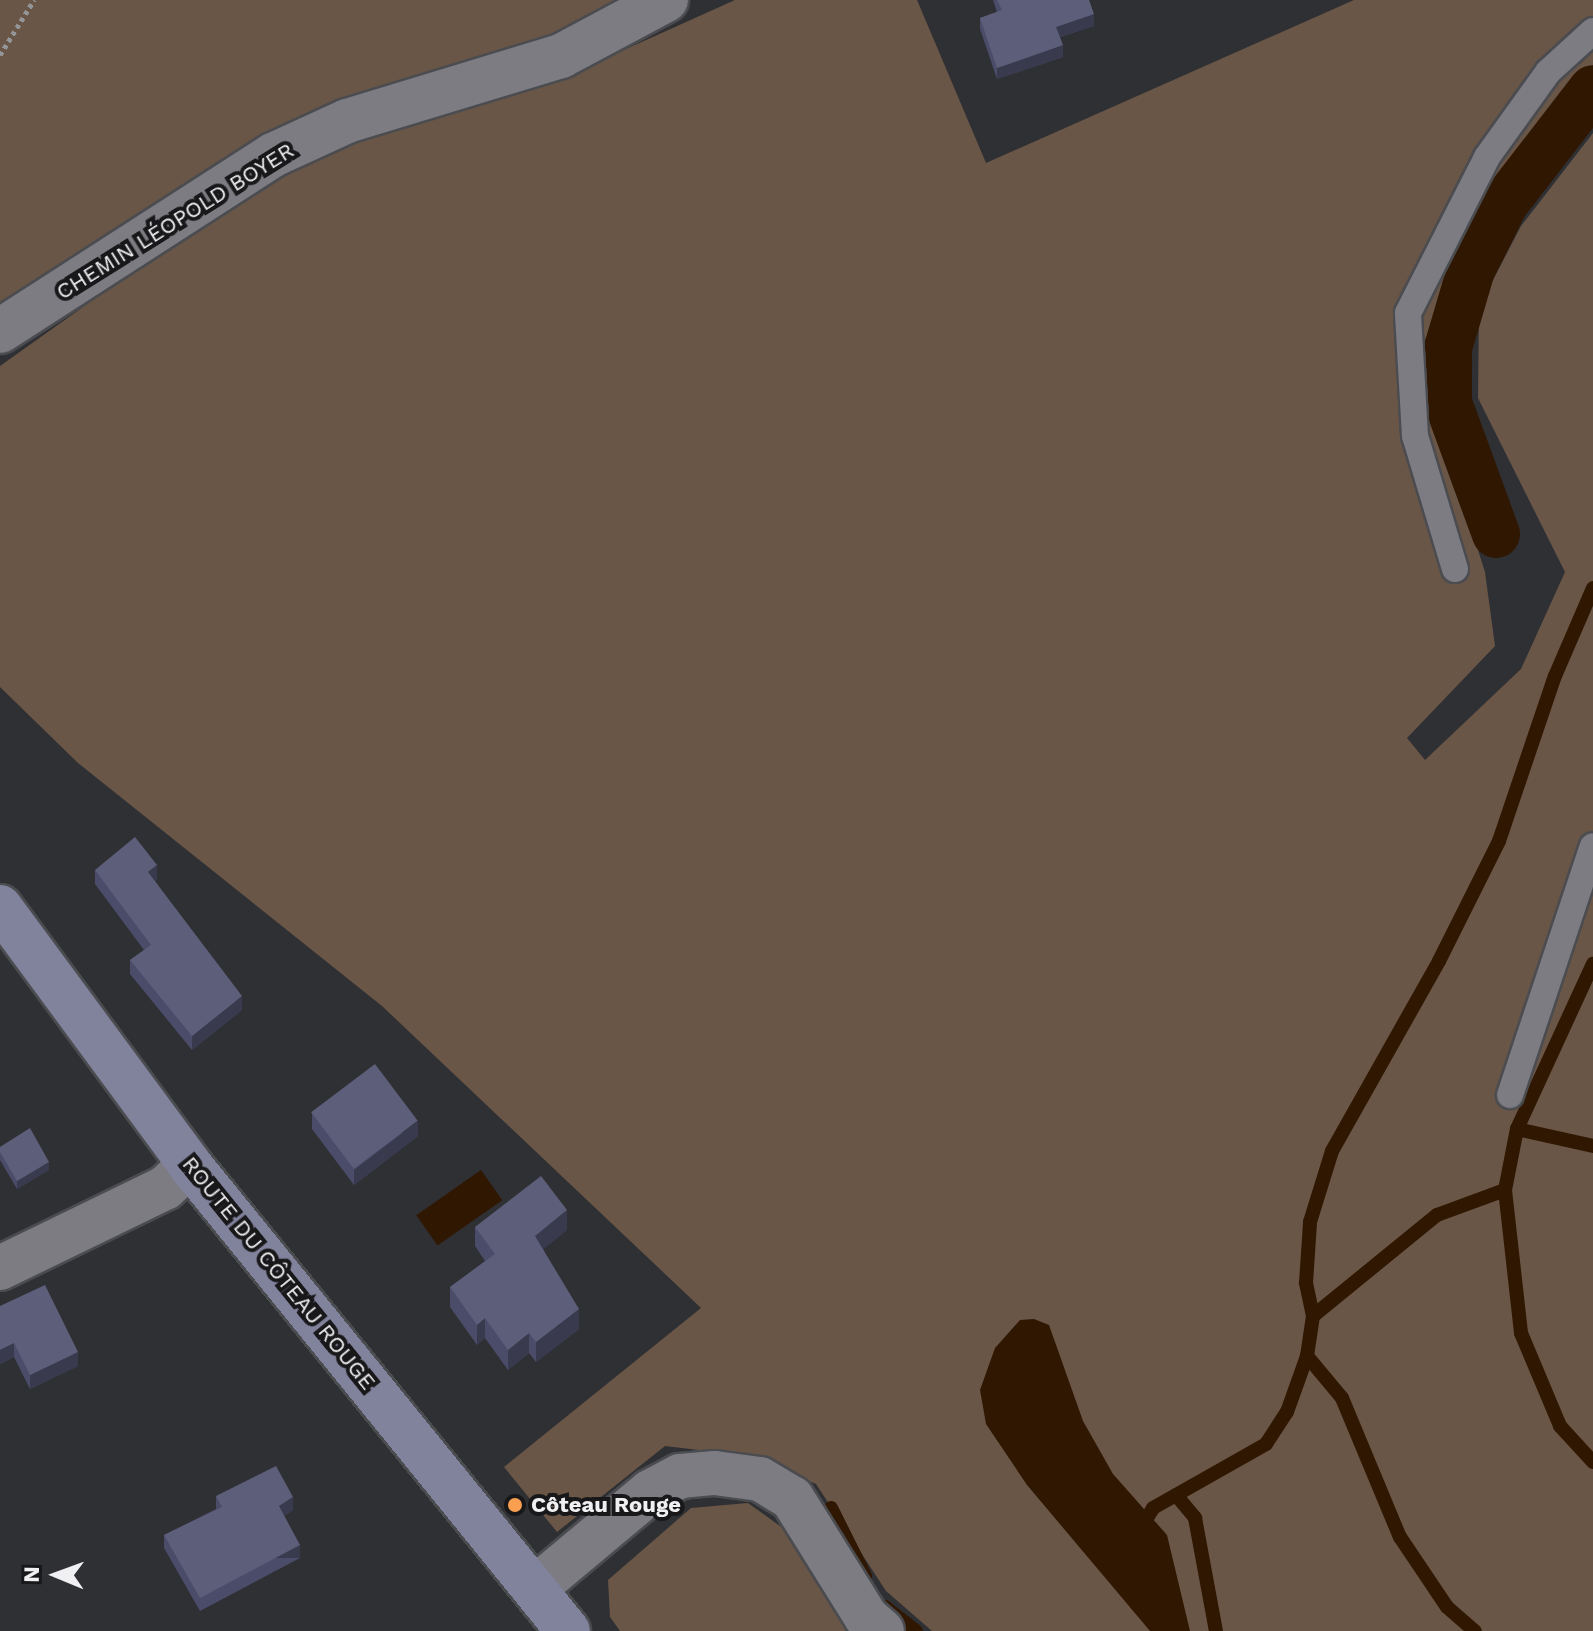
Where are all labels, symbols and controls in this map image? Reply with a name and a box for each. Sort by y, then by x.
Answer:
street label: CHEMIN LÉOPOLD BOYER [51,137,299,305]
street label: ROUTE DU CÔTEAU ROUGE [177,1151,381,1395]
place label: Côteau Rouge [531,1492,681,1518]
marker: Côteau Rouge [506,1496,524,1514]
north arrow [16,1535,96,1615]
text: N [19,1566,44,1583]

